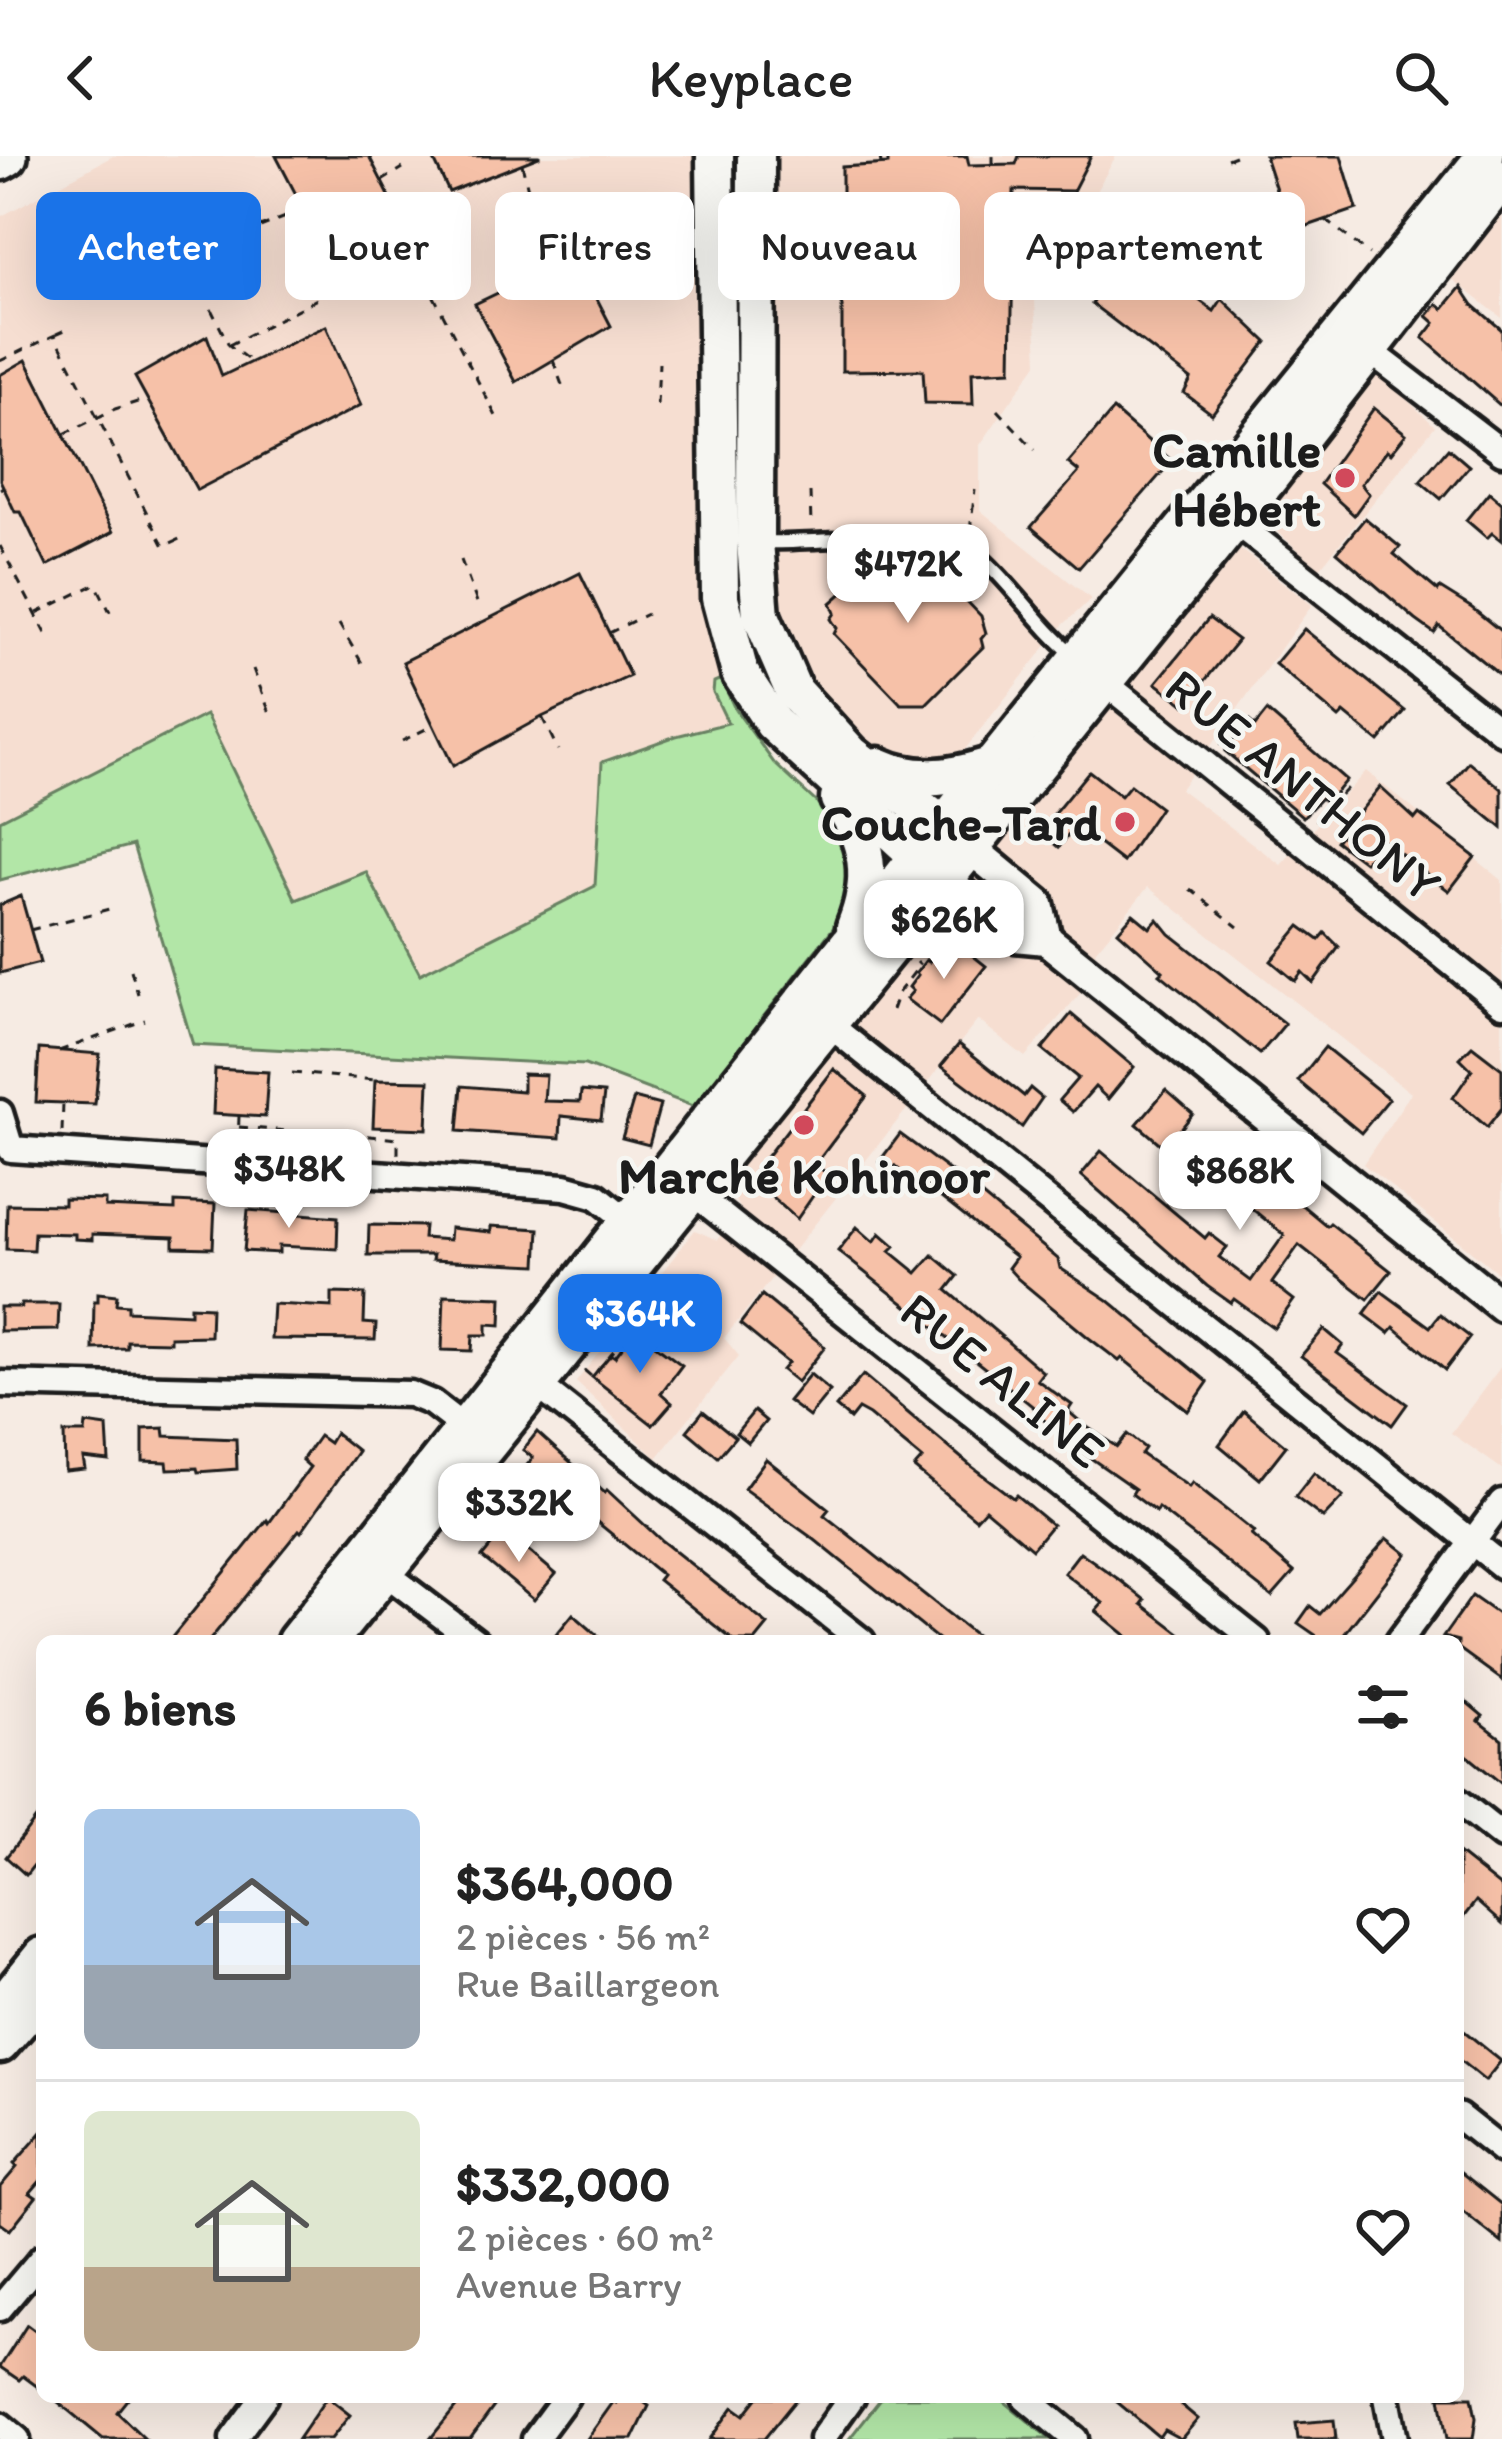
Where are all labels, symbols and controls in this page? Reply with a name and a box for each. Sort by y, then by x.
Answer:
icon: back [48,45,114,111]
icon: search [1388,45,1454,111]
text: Keyplace [648,46,854,111]
chip: Acheter [36,192,261,300]
chip: Louer [285,192,471,300]
chip: Filtres [495,192,694,300]
chip: Nouveau [718,192,960,300]
chip: Appartement [984,192,1305,300]
place label: Camille Hébert [1152,419,1321,539]
marker: Camille Hébert [1332,465,1358,491]
pin: $472K [824,524,992,626]
text: $472K [854,539,962,586]
street label: RUE ANTHONY [1153,656,1453,914]
place label: Couche-Tard [821,792,1102,853]
marker: Couche-Tard [1112,809,1138,835]
pin: $626K [860,880,1028,982]
text: $626K [891,895,997,942]
marker: Marché Kohinoor [791,1112,817,1138]
pin: $348K [205,1129,373,1231]
pin: $868K [1156,1131,1324,1233]
text: $348K [234,1144,344,1191]
place label: Marché Kohinoor [618,1145,990,1206]
text: $868K [1186,1146,1294,1193]
pin: $364K [556,1274,724,1376]
street label: RUE ALINE [889,1279,1117,1481]
text: $364K [585,1289,695,1336]
pin: $332K [435,1463,603,1565]
text: $332K [465,1478,573,1525]
icon: filters [1350,1674,1416,1740]
text: 6 biens [84,1677,236,1738]
text: $364,000 [456,1852,674,1913]
icon: home [180,1857,324,2001]
icon: heart [1350,1896,1416,1962]
text: 2 pièces · 56 m² [456,1913,710,1960]
text: Rue Baillargeon [456,1960,720,2007]
text: $332,000 [456,2153,671,2214]
icon: home [180,2159,324,2303]
icon: heart [1350,2198,1416,2264]
text: 2 pièces · 60 m² [456,2214,714,2261]
text: Avenue Barry [456,2261,682,2308]

